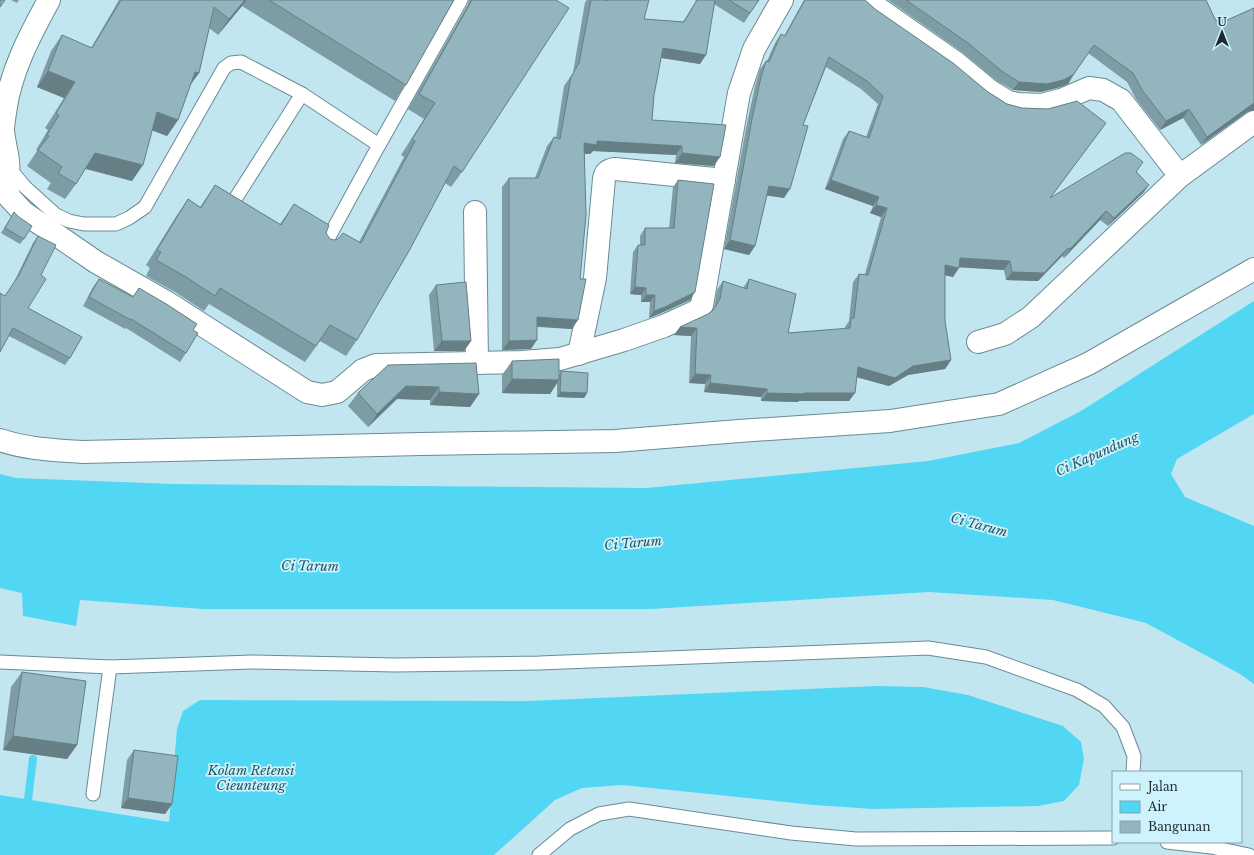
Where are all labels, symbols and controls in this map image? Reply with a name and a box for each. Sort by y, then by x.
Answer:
north arrow [1202,12,1242,52]
text: U [1217,15,1227,29]
water label: Ci Kapundung [1053,428,1142,480]
water label: Ci Tarum [949,509,1009,541]
water label: Ci Tarum [603,532,663,554]
water label: Ci Tarum [281,557,339,575]
water label: Kolam Retensi Cieunteung [207,762,295,794]
legend [1112,771,1242,843]
text: Jalan [1146,779,1178,794]
text: Air [1147,799,1167,814]
text: Bangunan [1148,819,1211,834]

